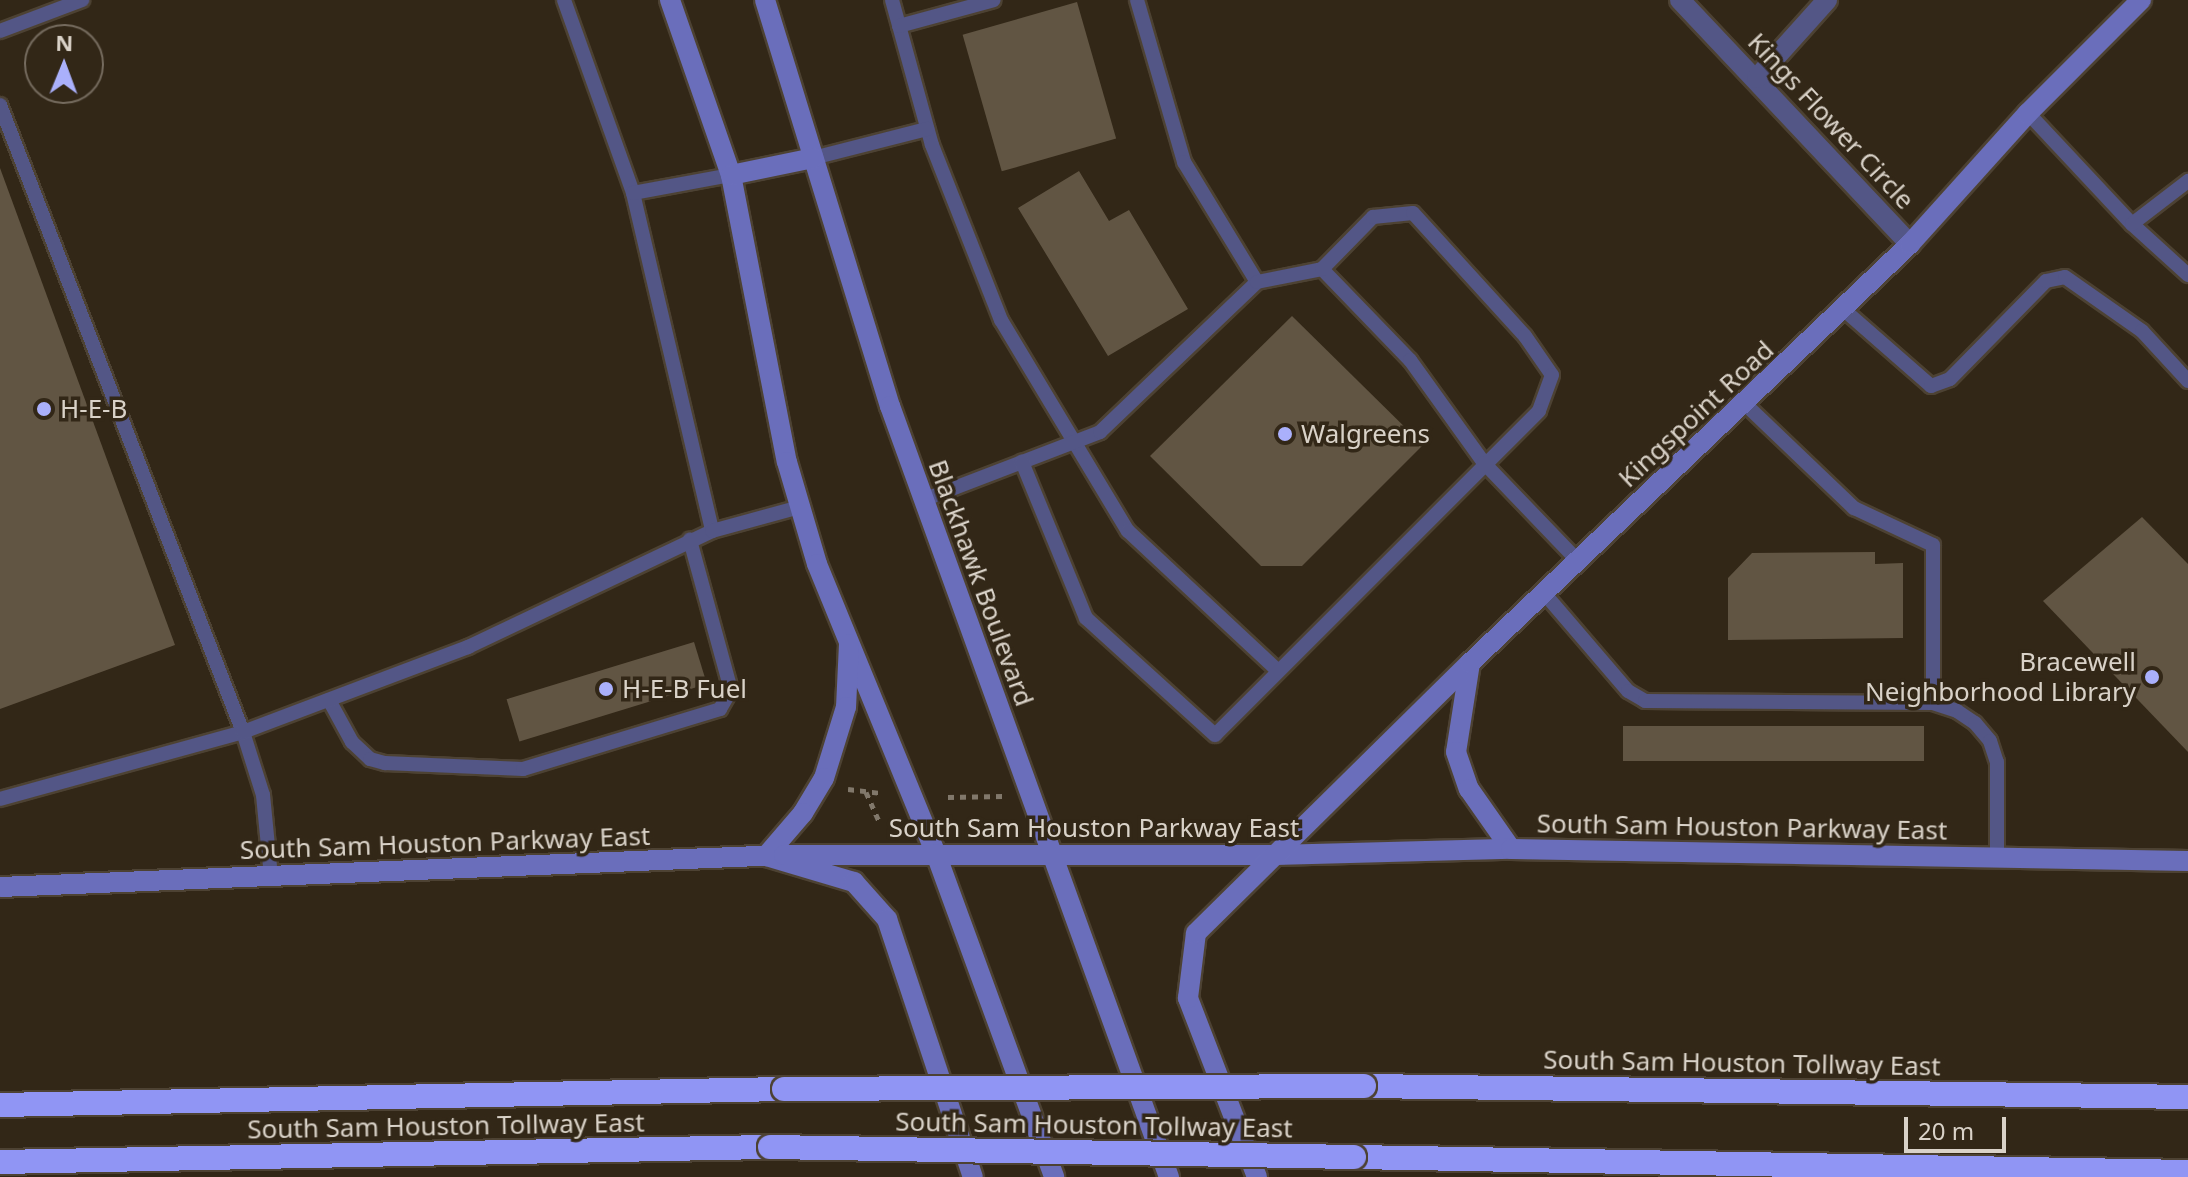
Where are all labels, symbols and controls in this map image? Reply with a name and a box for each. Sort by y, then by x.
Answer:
north arrow [24,24,104,104]
text: N [55,27,74,57]
street label: Kings Flower Circle [1741,27,1921,215]
street label: Kingspoint Road [1612,334,1780,494]
place label: H-E-B [60,393,127,425]
marker: H-E-B [35,400,53,418]
place label: Walgreens [1301,418,1430,450]
marker: Walgreens [1276,425,1294,443]
street label: Blackhawk Boulevard [922,456,1040,710]
place label: Bracewell Neighborhood Library [1865,646,2136,708]
marker: Bracewell Neighborhood Library [2143,668,2161,686]
place label: H-E-B Fuel [622,673,747,705]
marker: H-E-B Fuel [597,680,615,698]
street label: South Sam Houston Parkway East [1536,808,1948,846]
street label: South Sam Houston Parkway East [889,812,1299,844]
street label: South Sam Houston Parkway East [239,820,651,866]
street label: South Sam Houston Tollway East [1543,1044,1941,1082]
scale bar [1908,1101,2010,1151]
street label: South Sam Houston Tollway East [895,1106,1293,1144]
street label: South Sam Houston Tollway East [247,1107,645,1145]
text: 20 m [1918,1114,1974,1147]

